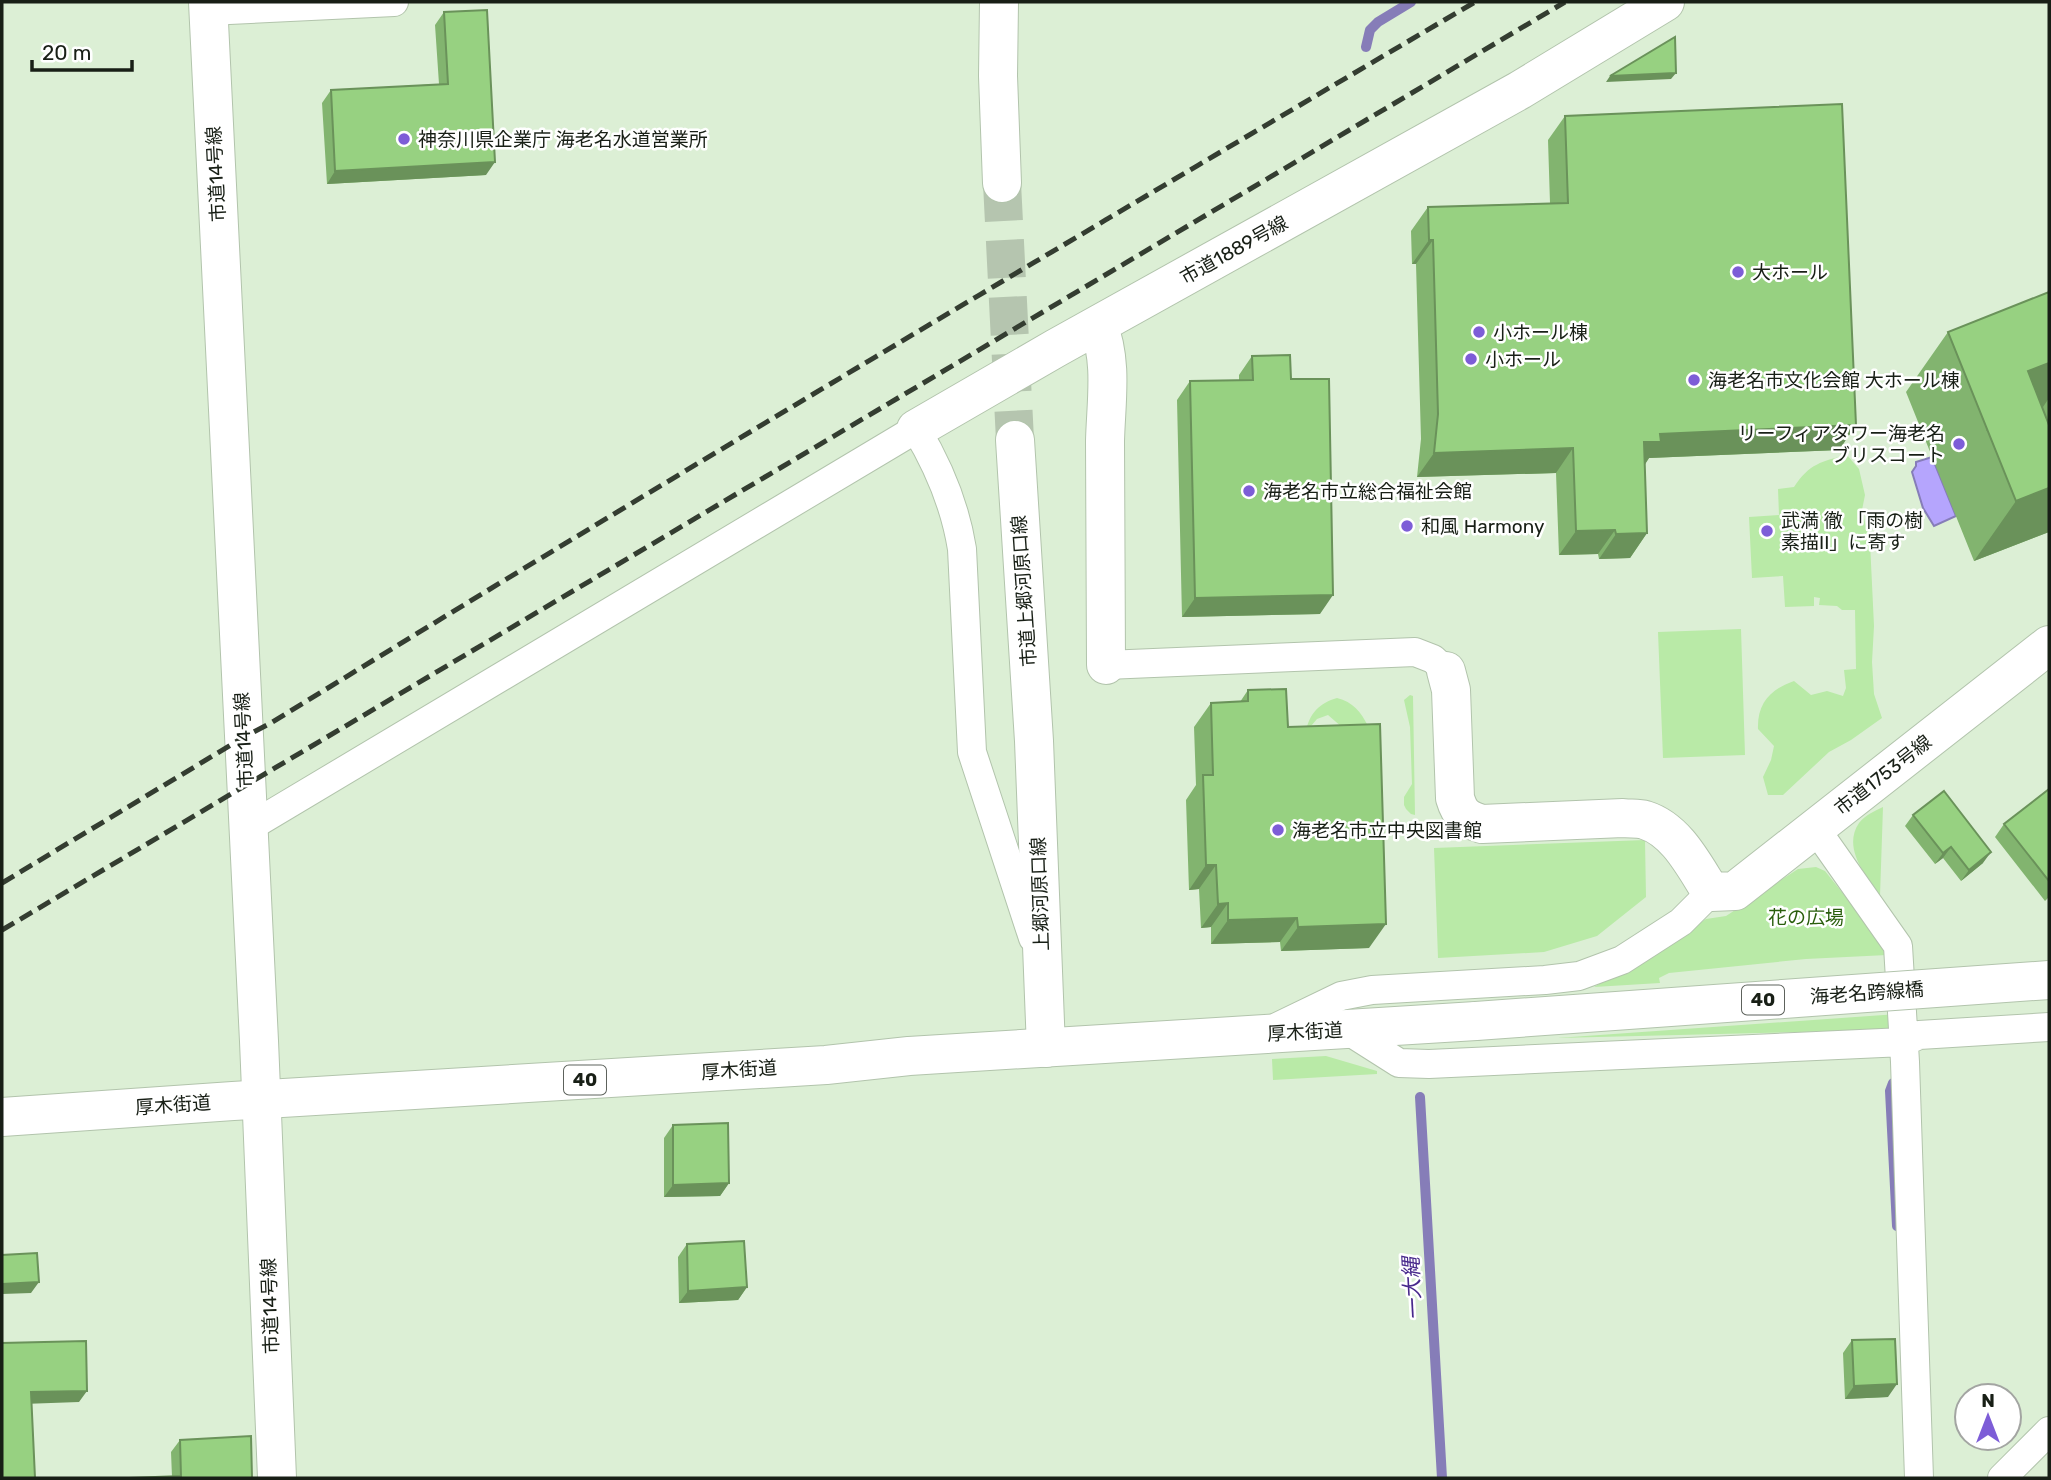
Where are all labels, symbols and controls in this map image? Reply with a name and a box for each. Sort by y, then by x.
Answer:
scale bar [32,28,131,72]
text: 20 m [42,40,91,65]
street label: 市道14号線 [202,125,230,223]
place label: 神奈川県企業庁 海老名水道営業所 [418,128,708,151]
marker: 神奈川県企業庁 海老名水道営業所 [396,131,412,147]
street label: 市道1889号線 [1176,211,1292,289]
place label: 大ホール [1752,261,1828,284]
marker: 大ホール [1730,264,1746,280]
place label: 小ホール棟 [1493,321,1588,344]
marker: 小ホール棟 [1471,324,1487,340]
place label: 小ホール [1485,348,1561,371]
marker: 小ホール [1463,351,1479,367]
place label: 海老名市文化会館 大ホール棟 [1708,369,1960,392]
marker: 海老名市文化会館 大ホール棟 [1686,372,1702,388]
place label: リーフィアタワー海老名 ブリスコート [1738,422,1945,467]
marker: リーフィアタワー海老名 ブリスコート [1951,436,1967,452]
place label: 海老名市立総合福祉会館 [1263,480,1472,503]
marker: 海老名市立総合福祉会館 [1241,483,1257,499]
place label: 武満 徹 「雨の樹 素描II」に寄す [1781,509,1923,554]
street label: 市道上郷河原口線 [1007,514,1041,668]
place label: 和風 Harmony [1421,515,1544,538]
marker: 和風 Harmony [1399,518,1415,534]
marker: 武満 徹 「雨の樹 素描II」に寄す [1759,523,1775,539]
street label: 市道14号線 [230,691,258,789]
street label: 市道1753号線 [1830,730,1936,820]
place label: 海老名市立中央図書館 [1292,819,1482,842]
marker: 海老名市立中央図書館 [1270,822,1286,838]
street label: 上郷河原口線 [1027,837,1053,951]
park label: 花の広場 [1768,906,1844,929]
street label: 海老名跨線橋 [1809,978,1925,1008]
road number: 40 [1742,986,1784,1015]
street label: 厚木街道 [1266,1019,1344,1045]
street label: 厚木街道 [700,1056,778,1084]
road number: 40 [564,1065,606,1094]
street label: 厚木街道 [134,1091,212,1119]
water label: 一大縄 [1398,1254,1426,1321]
street label: 市道14号線 [257,1258,283,1354]
north arrow [1953,1382,2023,1452]
text: N [1981,1389,1995,1412]

